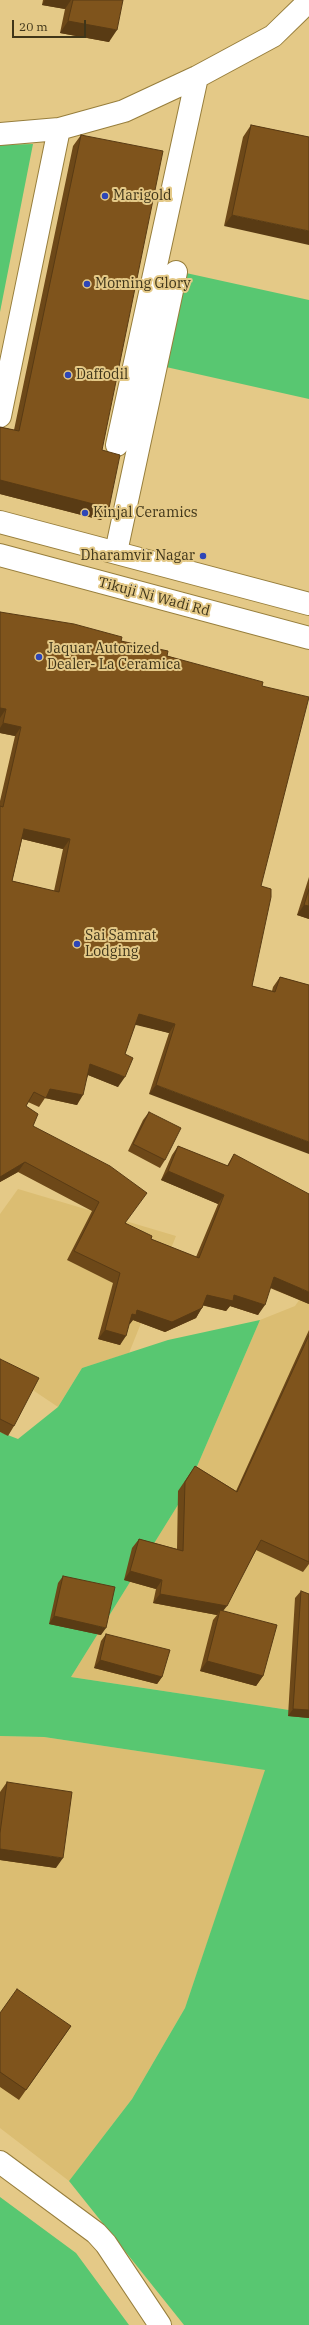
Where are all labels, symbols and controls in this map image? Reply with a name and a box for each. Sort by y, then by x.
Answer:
scale bar [14,12,88,38]
text: 20 m [19,19,48,34]
place label: Marigold [113,188,172,204]
marker: Marigold [100,191,110,201]
place label: Morning Glory [95,276,191,292]
marker: Morning Glory [82,279,92,289]
place label: Daffodil [76,367,128,383]
marker: Daffodil [63,370,73,380]
place label: Kinjal Ceramics [93,505,198,521]
marker: Kinjal Ceramics [80,508,90,518]
place label: Dharamvir Nagar [81,548,195,564]
marker: Dharamvir Nagar [198,551,208,561]
street label: Tikuji Ni Wadi Rd [96,574,212,620]
place label: Jaquar Autorized Dealer- La Ceramica [47,641,181,674]
marker: Jaquar Autorized Dealer- La Ceramica [34,652,44,662]
place label: Sai Samrat Lodging [85,928,156,960]
marker: Sai Samrat Lodging [72,939,82,949]

